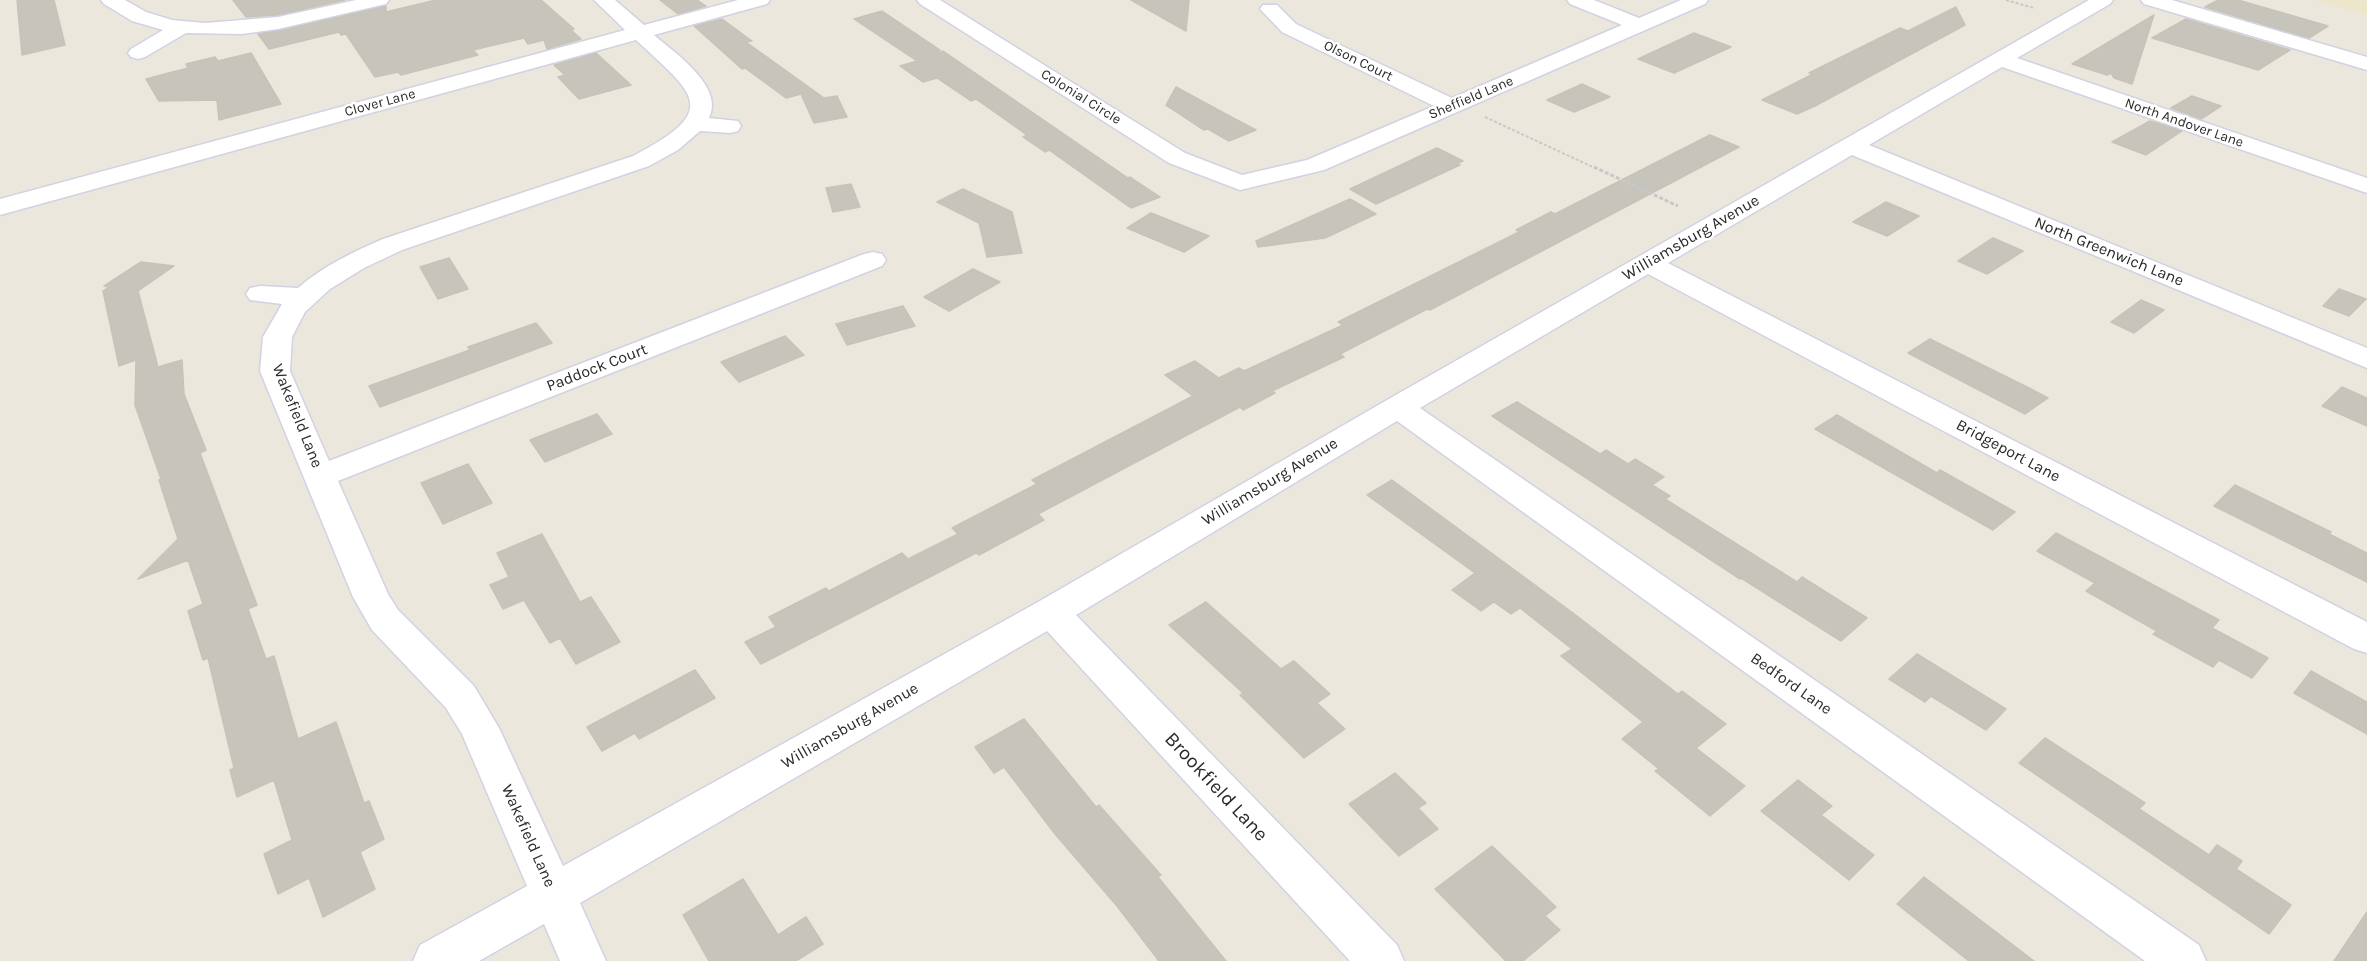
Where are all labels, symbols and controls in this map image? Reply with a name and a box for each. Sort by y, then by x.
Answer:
street label: Olson Court [1321,37,1395,85]
street label: Colonial Circle [1038,66,1124,128]
street label: Sheffield Lane [1426,73,1516,123]
street label: Clover Lane [343,85,417,121]
street label: North Andover Lane [2123,95,2245,151]
street label: Williamsburg Avenue [1619,191,1763,285]
street label: North Greenwich Lane [2032,213,2186,291]
street label: Paddock Court [544,340,650,396]
street label: Wakefield Lane [267,361,327,471]
street label: Bridgeport Lane [1953,416,2063,486]
street label: Williamsburg Avenue [1199,434,1341,530]
street label: Bedford Lane [1747,649,1835,719]
street label: Williamsburg Avenue [778,679,922,773]
street label: Brookfield Lane [1159,727,1273,847]
street label: Wakefield Lane [497,782,559,890]

